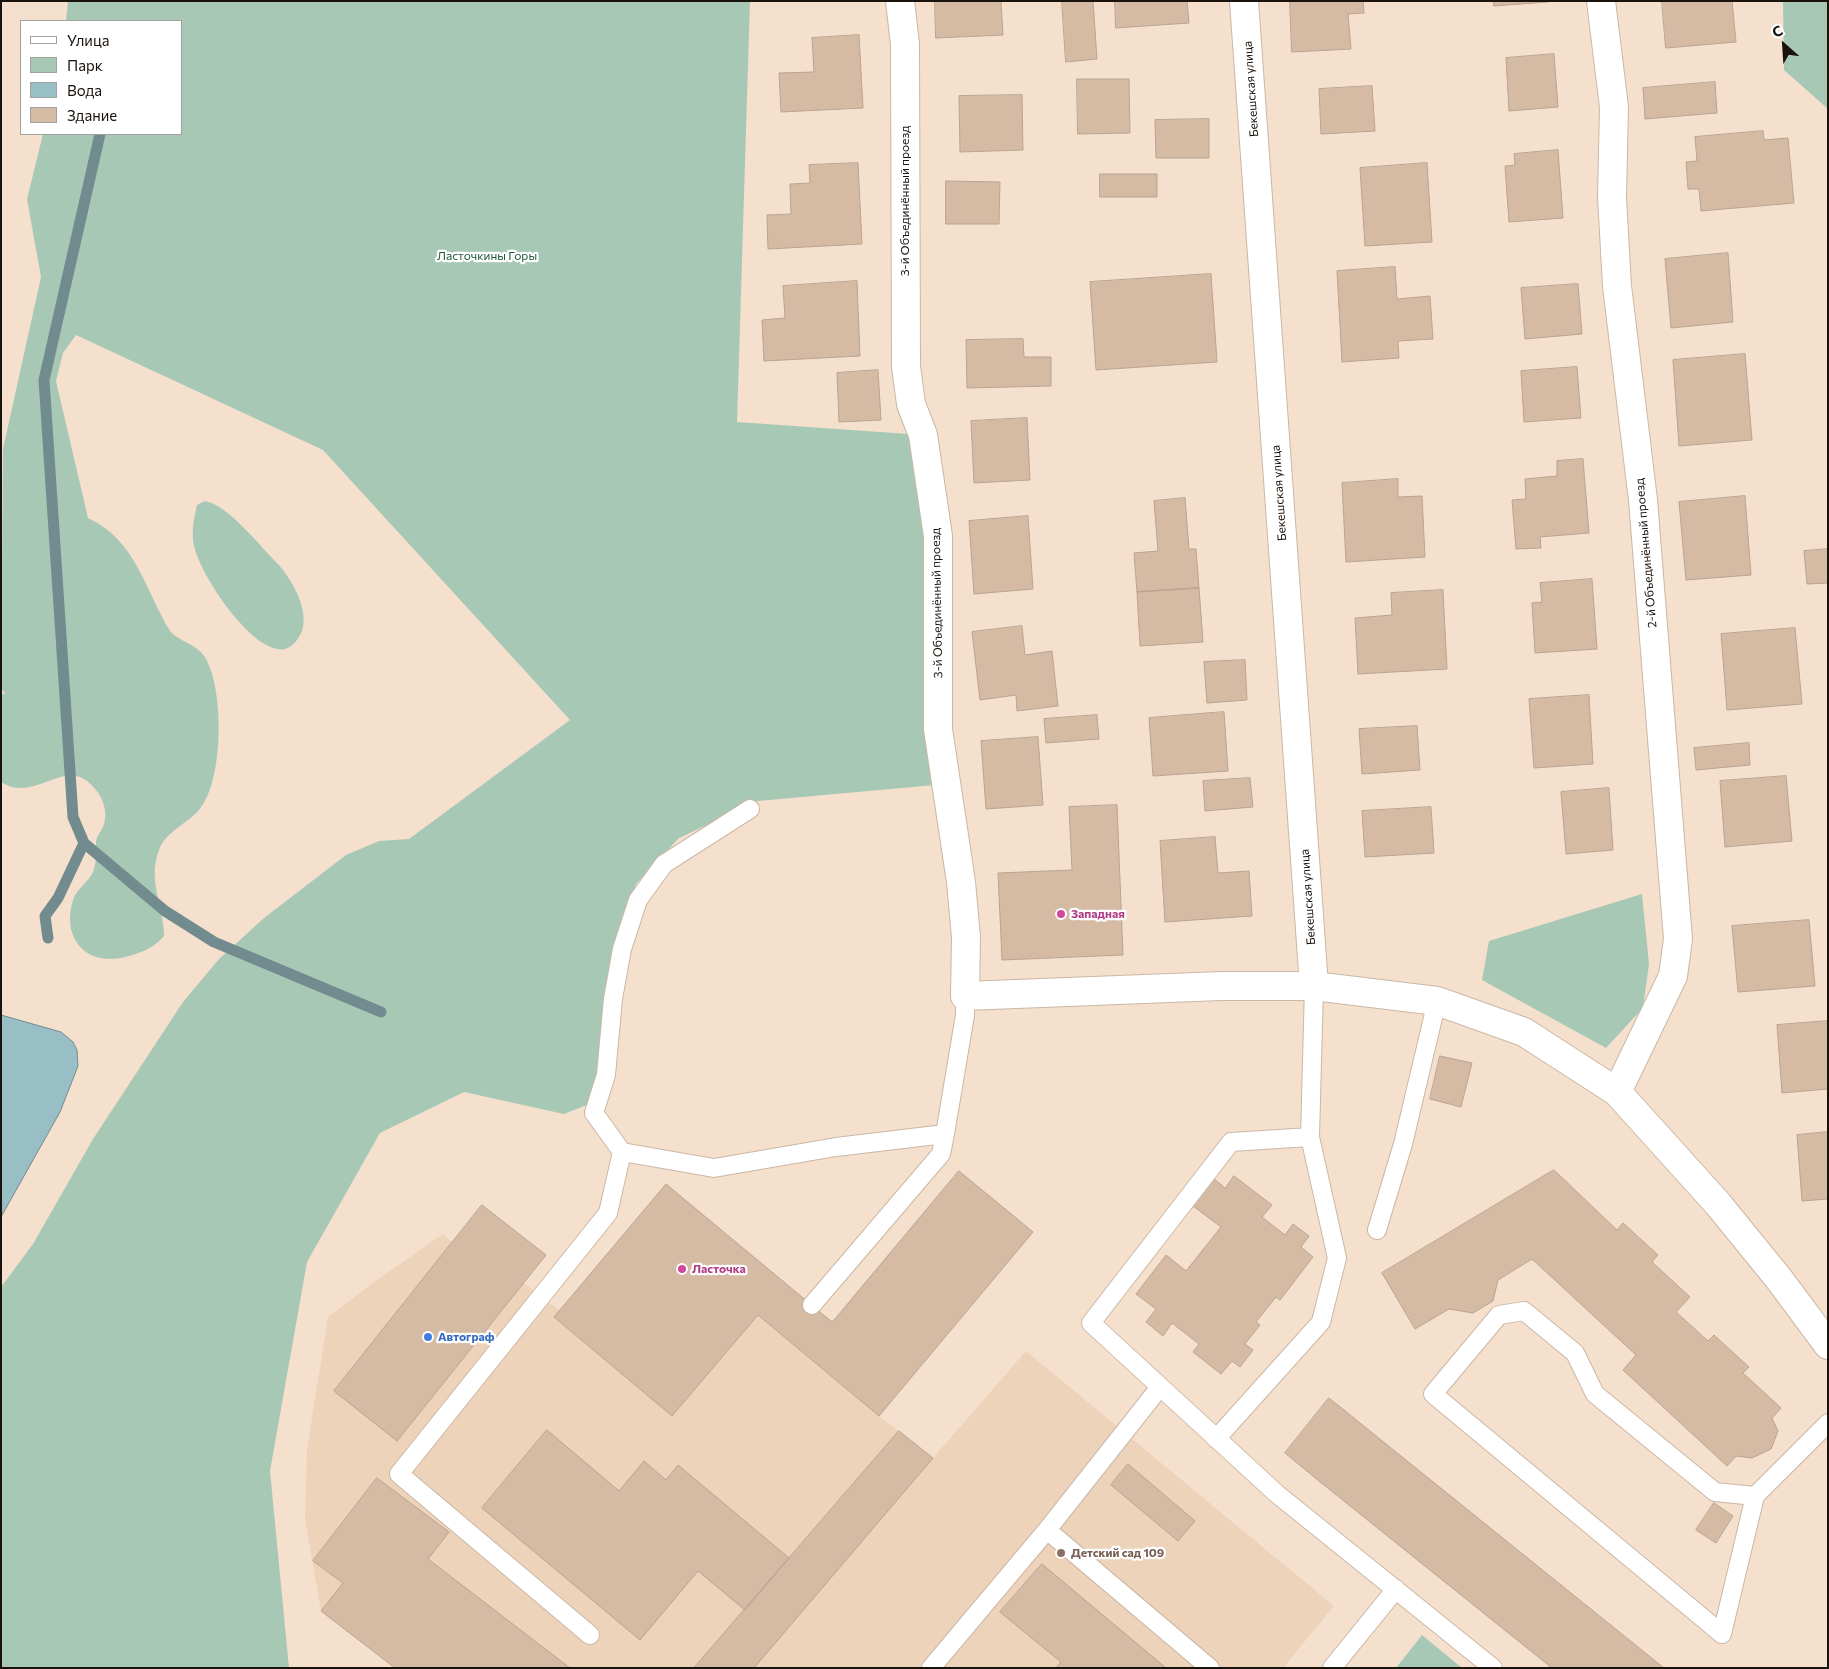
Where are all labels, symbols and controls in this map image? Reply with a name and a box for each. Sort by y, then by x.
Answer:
legend [20,20,182,135]
north arrow [1759,20,1809,70]
text: С [1769,21,1785,41]
text: Улица [67,31,109,49]
street label: Бекешская улица [1240,40,1262,138]
text: Парк [67,56,103,74]
text: Вода [67,81,102,99]
text: Здание [67,106,117,124]
street label: 3-й Объединённый проезд [898,126,912,276]
park label: Ласточкины Горы [437,249,537,263]
street label: Бекешская улица [1268,444,1290,542]
street label: 2-й Объединённый проезд [1632,477,1660,629]
street label: 3-й Объединённый проезд [928,528,946,678]
street label: Бекешская улица [1297,848,1319,946]
place label: Западная [1071,907,1125,921]
marker: Западная [1055,908,1067,920]
place label: Ласточка [692,1262,746,1276]
marker: Ласточка [676,1263,688,1275]
place label: Автограф [438,1330,494,1344]
marker: Автограф [422,1331,434,1343]
place label: Детский сад 109 [1071,1546,1164,1560]
marker: Детский сад 109 [1055,1547,1067,1559]

